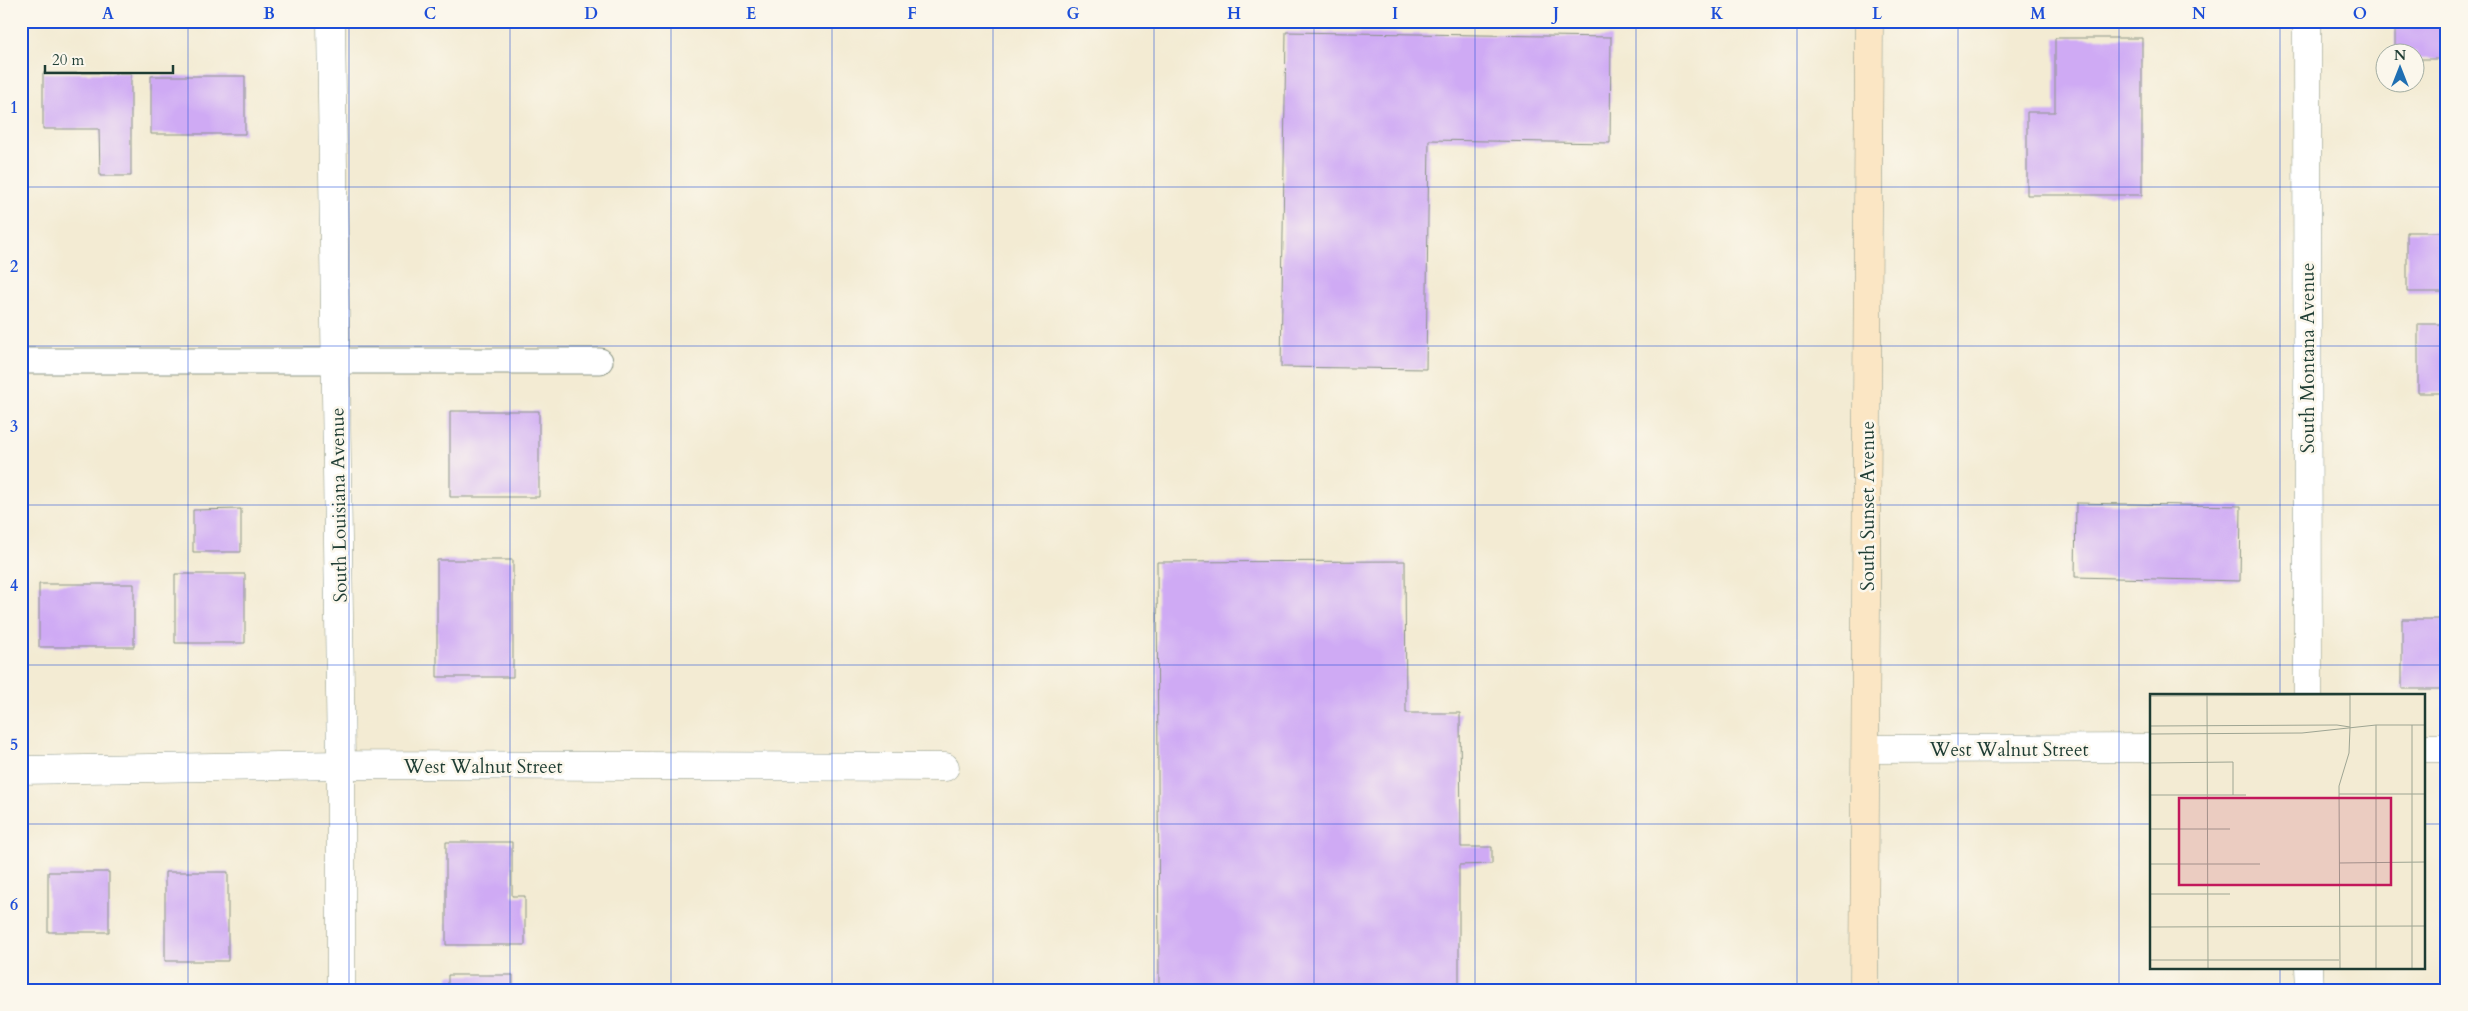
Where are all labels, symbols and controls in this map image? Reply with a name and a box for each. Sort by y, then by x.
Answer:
text: A [102,3,114,25]
text: B [263,3,275,25]
text: C [424,3,436,25]
text: D [584,3,598,25]
text: E [746,3,756,25]
text: F [907,3,917,25]
text: G [1066,3,1080,25]
text: H [1227,3,1241,25]
text: I [1392,3,1398,25]
text: J [1551,3,1559,25]
text: K [1711,3,1724,25]
text: L [1872,3,1883,25]
text: M [2030,3,2046,25]
text: N [2192,3,2206,25]
text: O [2353,3,2367,25]
scale bar [45,42,172,74]
north arrow [2376,42,2426,92]
text: N [2394,46,2406,65]
text: 20 m [52,50,84,70]
text: 1 [10,97,18,119]
text: 2 [10,256,18,278]
street label: South Montana Avenue [2295,263,2321,453]
street label: South Louisiana Avenue [324,407,354,603]
text: 3 [10,416,18,438]
street label: South Sunset Avenue [1855,421,1881,591]
text: 4 [10,575,18,597]
inset map [2150,694,2426,968]
text: 5 [10,734,18,756]
street label: West Walnut Street [1928,737,2089,763]
street label: West Walnut Street [402,754,563,780]
text: 6 [10,894,18,916]

